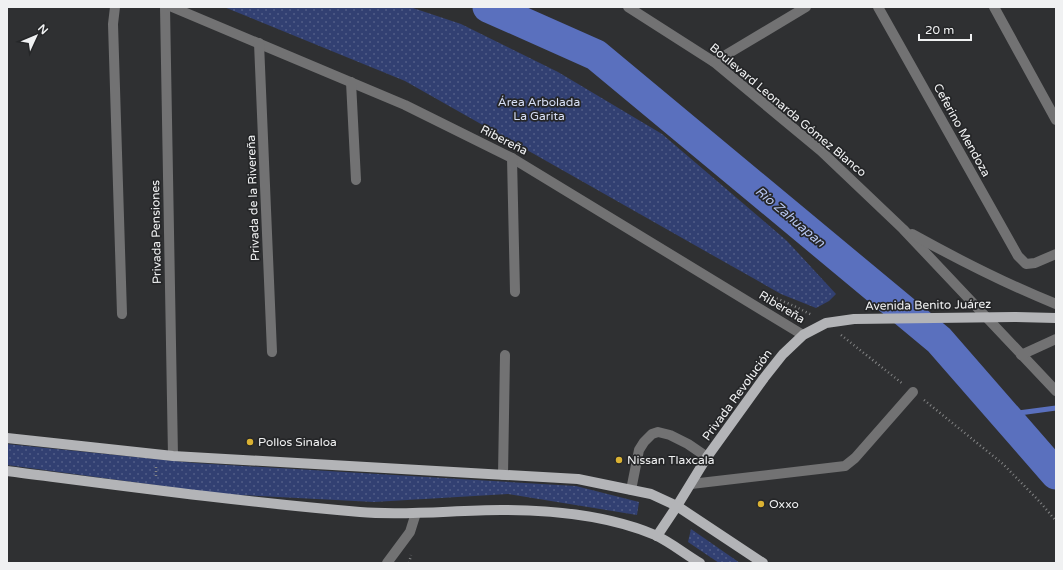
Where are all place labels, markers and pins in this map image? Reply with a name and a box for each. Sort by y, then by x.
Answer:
place label: Pollos Sinaloa [258,435,337,449]
marker: Pollos Sinaloa [245,437,255,447]
place label: Nissan Tlaxcala [627,453,714,467]
marker: Nissan Tlaxcala [614,455,624,465]
place label: Oxxo [769,497,799,511]
marker: Oxxo [756,499,766,509]

